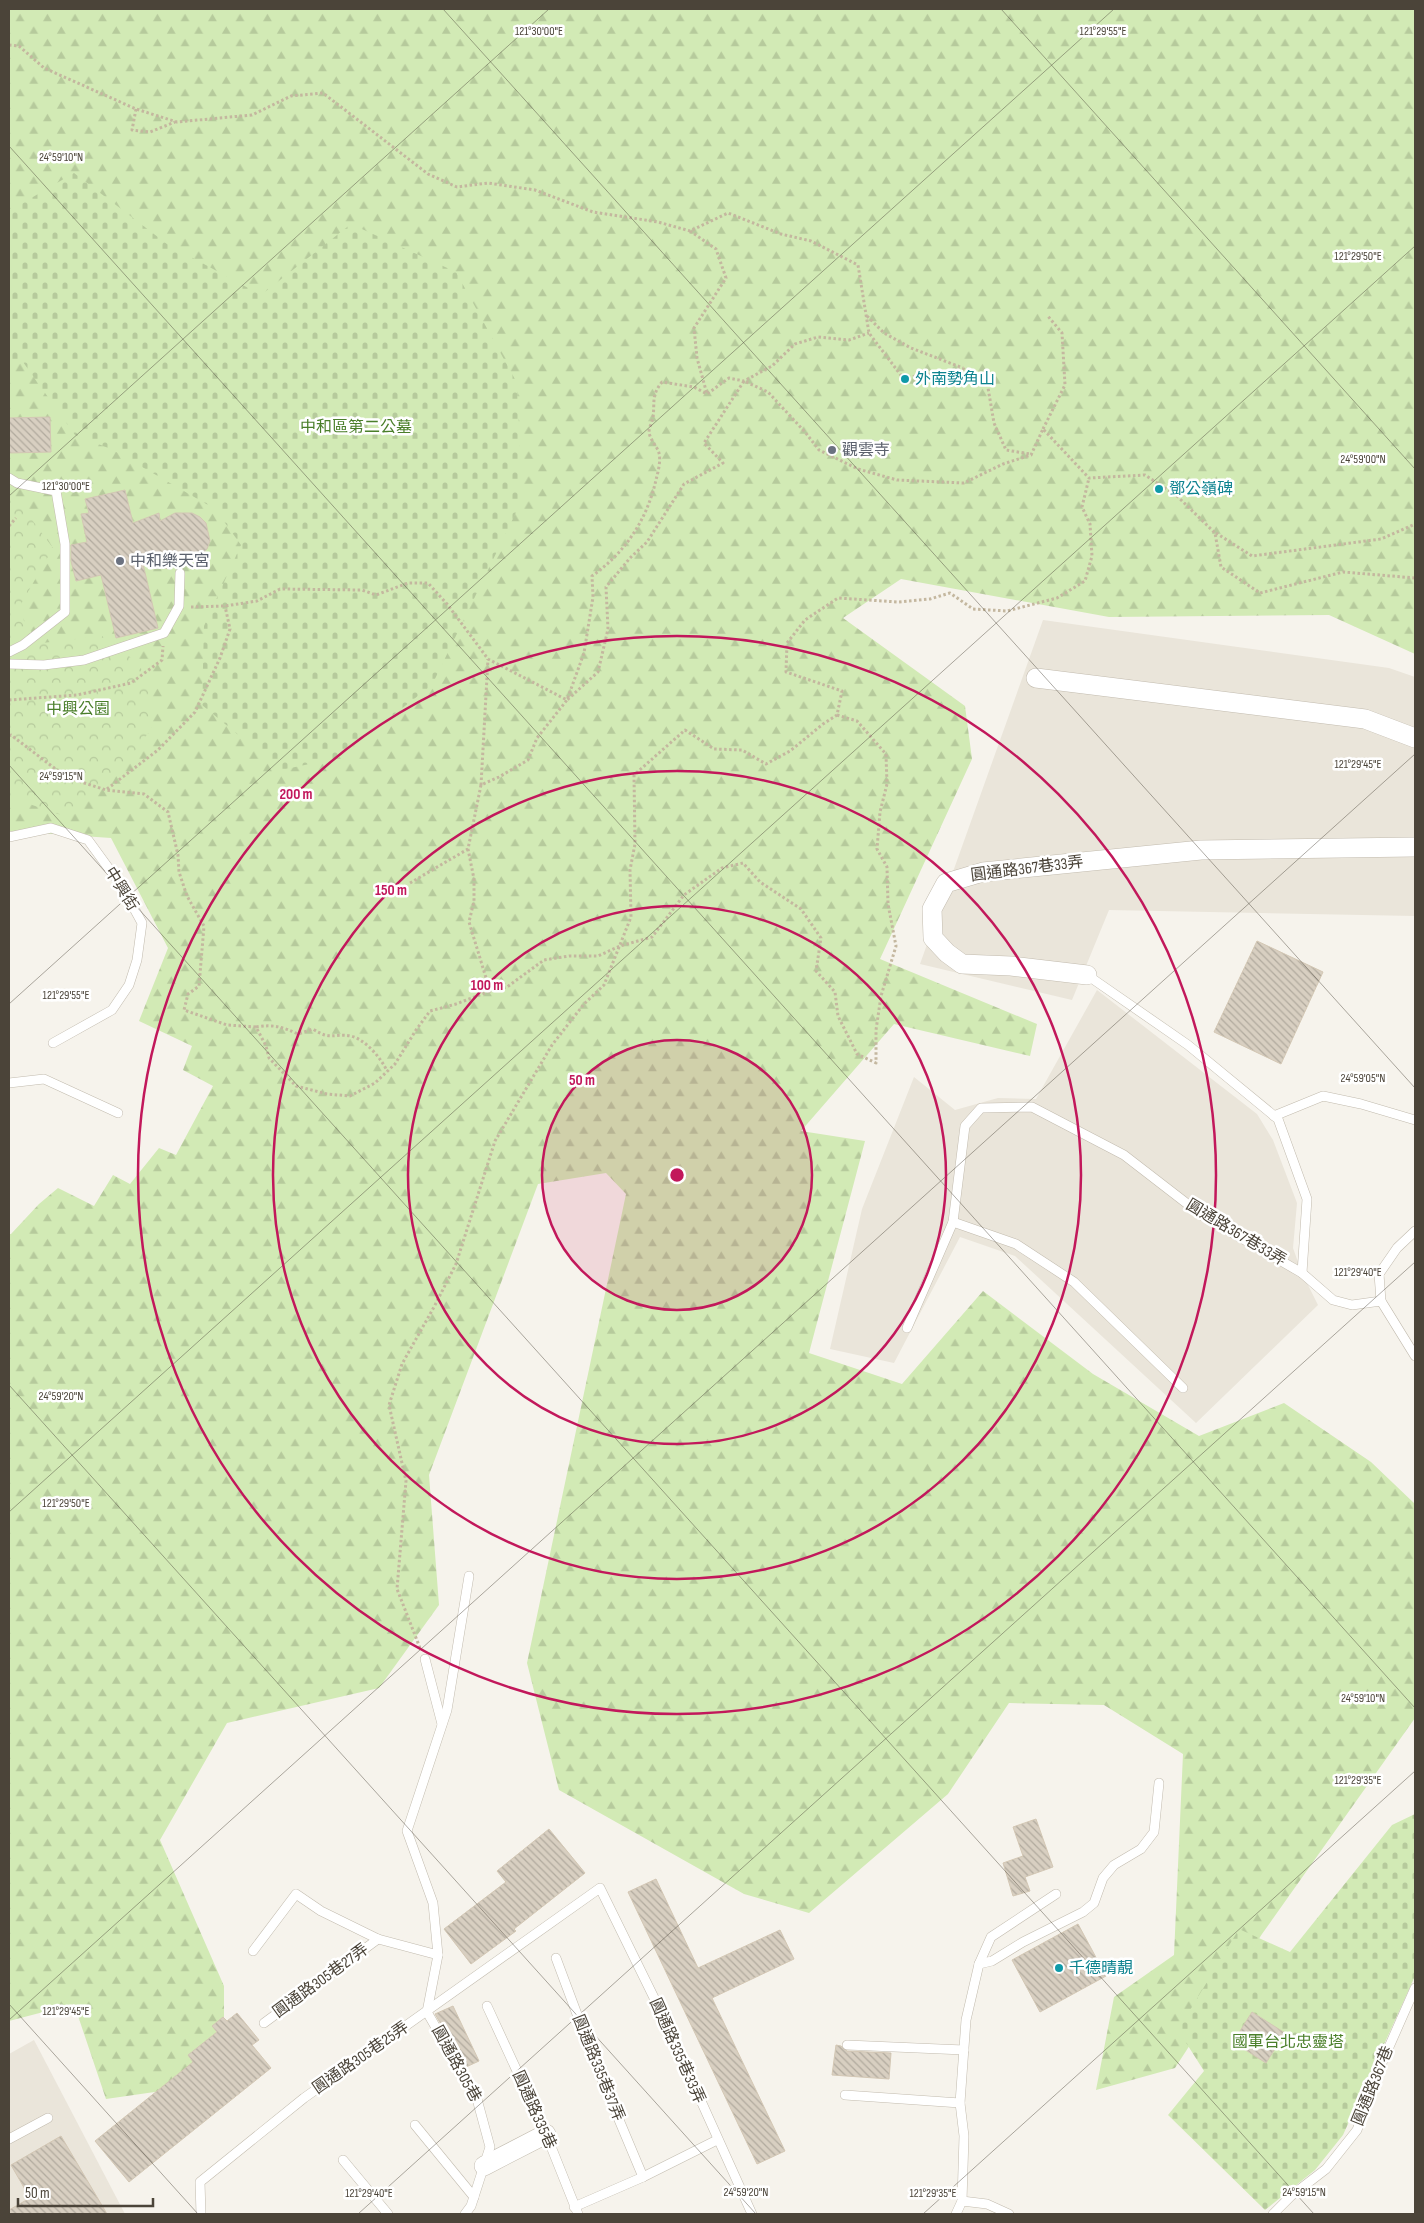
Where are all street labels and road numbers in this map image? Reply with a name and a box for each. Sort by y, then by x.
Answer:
street label: 圓通路367巷33弄 [969,853,1085,885]
street label: 中興街 [100,864,142,914]
street label: 圓通路367巷33弄 [1182,1196,1290,1270]
street label: 圓通路305巷27弄 [270,1940,372,2022]
street label: 圓通路335巷33弄 [645,1995,709,2107]
street label: 圓通路335巷37弄 [568,2012,628,2124]
street label: 圓通路305巷25弄 [309,2018,413,2098]
street label: 圓通路305巷 [427,2023,485,2105]
street label: 圓通路367巷 [1348,2043,1398,2129]
street label: 圓通路335巷 [508,2068,560,2152]

